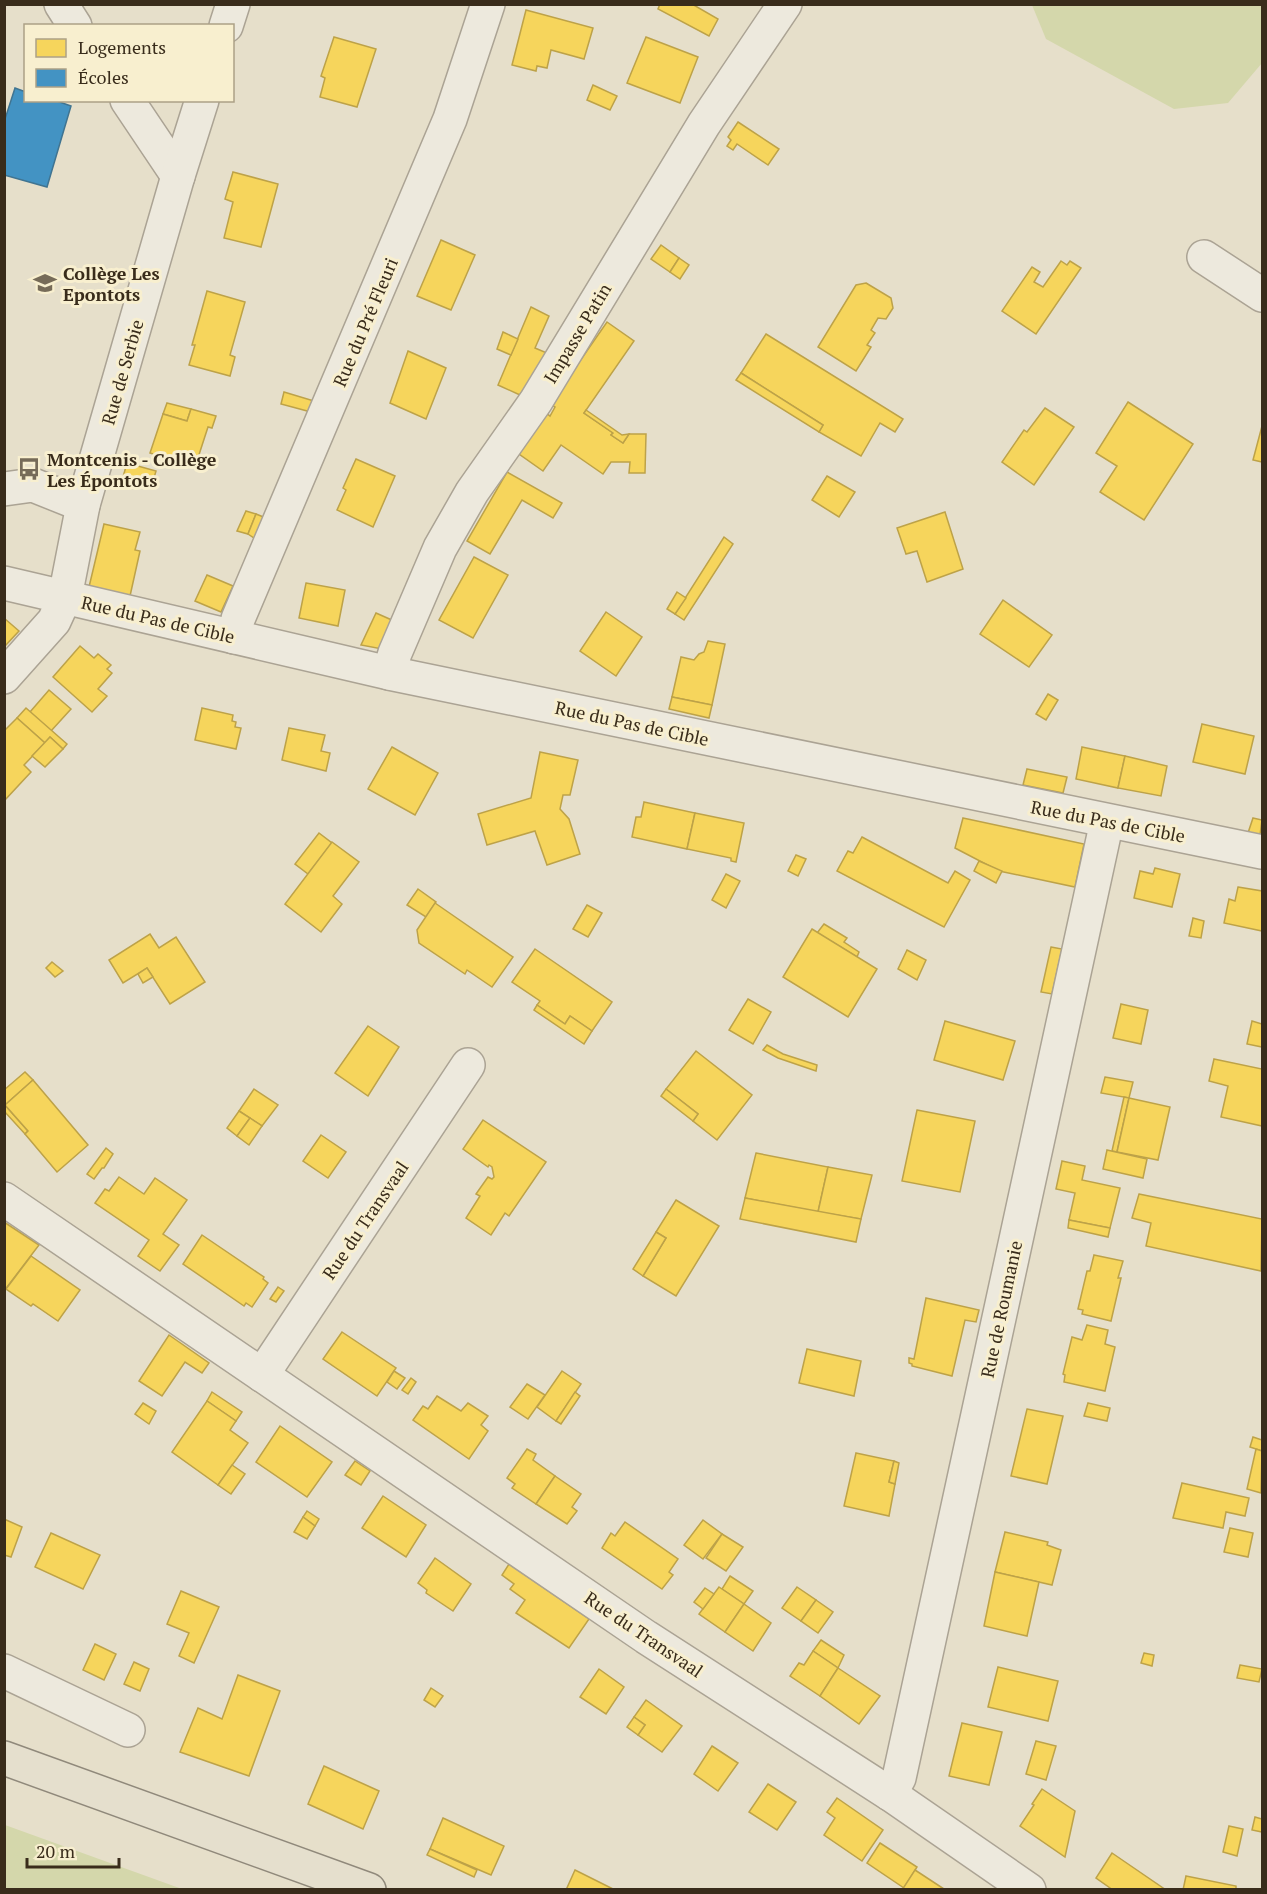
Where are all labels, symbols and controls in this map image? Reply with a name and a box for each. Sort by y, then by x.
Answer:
legend [24,24,234,102]
text: Logements [78,35,166,59]
text: Écoles [78,65,129,89]
street label: Rue du Pré Fleuri [327,254,403,390]
place label: Collège Les Epontots [63,261,160,306]
school or university icon: Collège Les Epontots [32,270,58,296]
street label: Impasse Patin [538,278,616,388]
street label: Rue de Serbie [96,317,148,427]
place label: Montcenis - Collège Les Épontots [47,447,217,492]
bus stop icon: Montcenis - Collège Les Épontots [16,456,42,482]
street label: Rue du Pas de Cible [79,590,237,648]
street label: Rue du Pas de Cible [553,695,711,751]
street label: Rue du Pas de Cible [1029,794,1187,848]
street label: Rue du Transvaal [317,1156,413,1284]
street label: Rue de Roumanie [975,1238,1027,1380]
street label: Rue du Transvaal [580,1586,708,1682]
scale bar [27,1831,118,1869]
text: 20 m [36,1839,76,1863]

